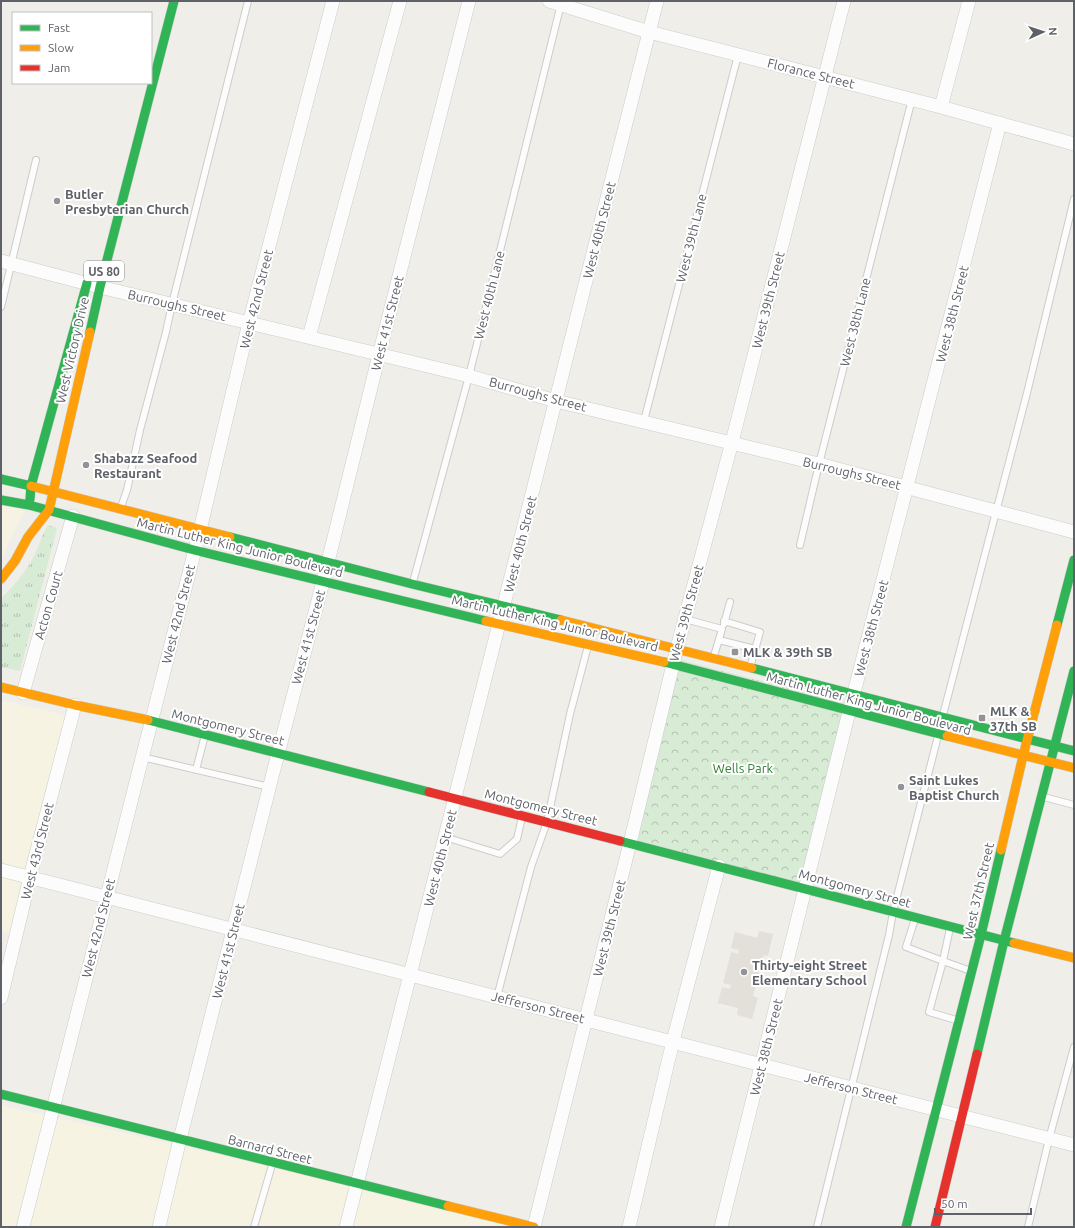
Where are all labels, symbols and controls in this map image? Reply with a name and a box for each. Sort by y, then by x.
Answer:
legend [12,12,152,84]
north arrow [1023,12,1063,52]
text: Fast [48,21,70,34]
text: N [1047,27,1059,36]
text: Slow [48,41,74,54]
street label: Florance Street [766,55,856,91]
text: Jam [48,61,70,74]
street label: West 40th Street [580,180,618,280]
place label: Butler Presbyterian Church [65,187,189,216]
street label: West 39th Lane [673,192,709,284]
marker: Butler Presbyterian Church [52,196,62,206]
street label: West 42nd Street [237,248,275,350]
street label: West 40th Lane [471,249,507,341]
street label: West 39th Street [749,250,787,350]
road number: US 80 [84,261,124,281]
street label: West 38th Street [933,264,971,364]
street label: West 41st Street [368,274,406,372]
street label: West 38th Lane [837,276,873,368]
street label: Burroughs Street [127,287,227,323]
street label: West Victory Drive [53,296,91,404]
street label: Burroughs Street [488,374,588,414]
place label: Shabazz Seafood Restaurant [94,451,197,480]
street label: Burroughs Street [802,454,902,492]
marker: Shabazz Seafood Restaurant [81,460,91,470]
street label: West 40th Street [501,494,539,594]
street label: Martin Luther King Junior Boulevard [136,515,344,579]
street label: West 42nd Street [159,563,197,665]
street label: West 39th Street [666,563,706,663]
street label: Acton Court [32,569,64,641]
street label: West 38th Street [851,578,891,678]
street label: West 41st Street [289,588,327,686]
street label: Martin Luther King Junior Boulevard [450,592,660,654]
place label: MLK & 39th SB [743,645,833,659]
marker: MLK & 39th SB [730,647,740,657]
street label: Martin Luther King Junior Boulevard [765,669,973,737]
place label: MLK & 37th SB [990,704,1037,733]
street label: Montgomery Street [170,706,286,748]
marker: MLK & 37th SB [977,713,987,723]
park label: Wells Park [713,761,774,775]
place label: Saint Lukes Baptist Church [909,773,999,802]
marker: Saint Lukes Baptist Church [896,782,906,792]
street label: Montgomery Street [483,786,599,828]
street label: West 43rd Street [18,801,56,901]
street label: West 40th Street [421,808,459,908]
street label: West 37th Street [960,841,996,941]
street label: Montgomery Street [797,866,913,910]
street label: West 42nd Street [79,877,117,979]
street label: West 39th Street [590,878,628,978]
street label: West 41st Street [209,902,247,1000]
place label: Thirty-eight Street Elementary School [752,958,868,987]
marker: Thirty-eight Street Elementary School [739,967,749,977]
street label: Jefferson Street [490,989,586,1025]
street label: West 38th Street [747,997,785,1097]
street label: Jefferson Street [803,1070,899,1106]
street label: Barnard Street [227,1132,313,1166]
scale bar [935,1190,1031,1216]
text: 50 m [941,1197,968,1210]

